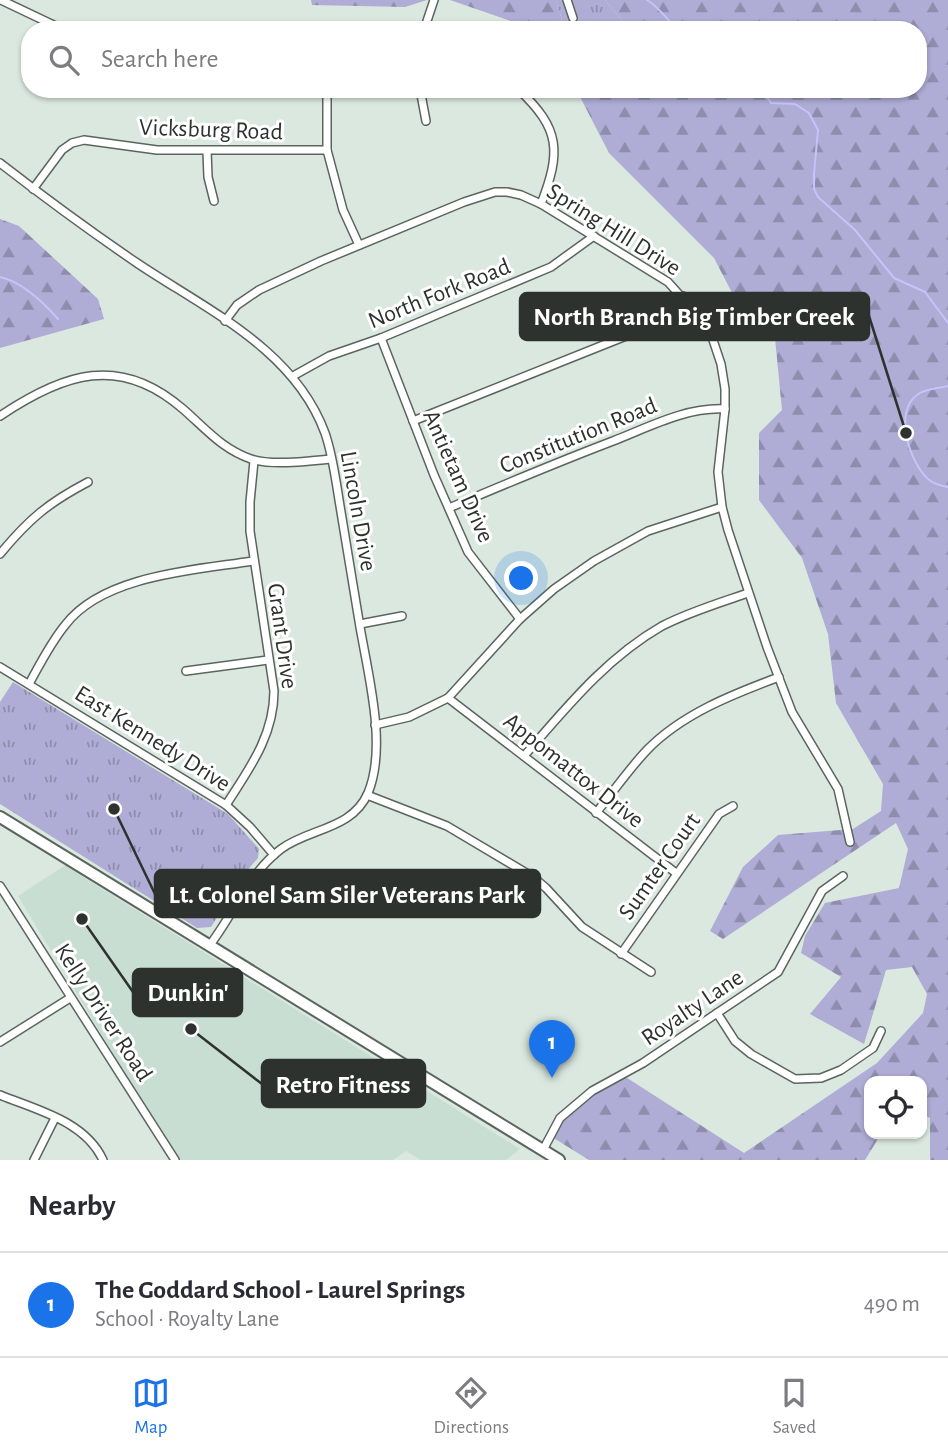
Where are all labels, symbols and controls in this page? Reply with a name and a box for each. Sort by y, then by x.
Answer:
search box [21,21,927,98]
icon: search [45,41,83,79]
text: Search here [101,46,219,72]
street label: Vicksburg Road [139,115,283,145]
street label: Spring Hill Drive [542,179,685,281]
street label: North Fork Road [365,255,514,333]
callout: North Branch Big Timber Creek [520,293,869,340]
text: North Branch Big Timber Creek [533,304,855,330]
street label: Constitution Road [496,393,660,478]
street label: Antietam Drive [418,407,498,546]
street label: Lincoln Drive [336,449,380,573]
your location [504,561,538,595]
street label: Grant Drive [263,582,301,690]
street label: East Kennedy Drive [70,681,234,796]
street label: Appomattox Drive [499,709,648,833]
street label: Sumter Court [614,809,705,924]
callout: Lt. Colonel Sam Siler Veterans Park [155,870,540,917]
text: Lt. Colonel Sam Siler Veterans Park [168,882,526,908]
street label: Kelly Driver Road [50,939,157,1086]
street label: Royalty Lane [637,965,748,1050]
callout: Dunkin' [133,969,242,1016]
text: Dunkin' [147,980,229,1006]
pin: 1 [529,1020,575,1078]
callout: Retro Fitness [262,1060,425,1107]
text: Retro Fitness [276,1072,410,1098]
map controls [864,1076,927,1139]
button: locate [864,1076,927,1139]
text: Nearby [28,1191,116,1221]
text: The Goddard School - Laurel Springs [95,1277,465,1303]
text: 1 [47,1293,55,1316]
text: 490 m [864,1293,920,1316]
text: School · Royalty Lane [95,1308,279,1331]
tab: Map [132,1374,170,1439]
tab: Directions [433,1374,509,1439]
tab: Saved [773,1374,816,1439]

